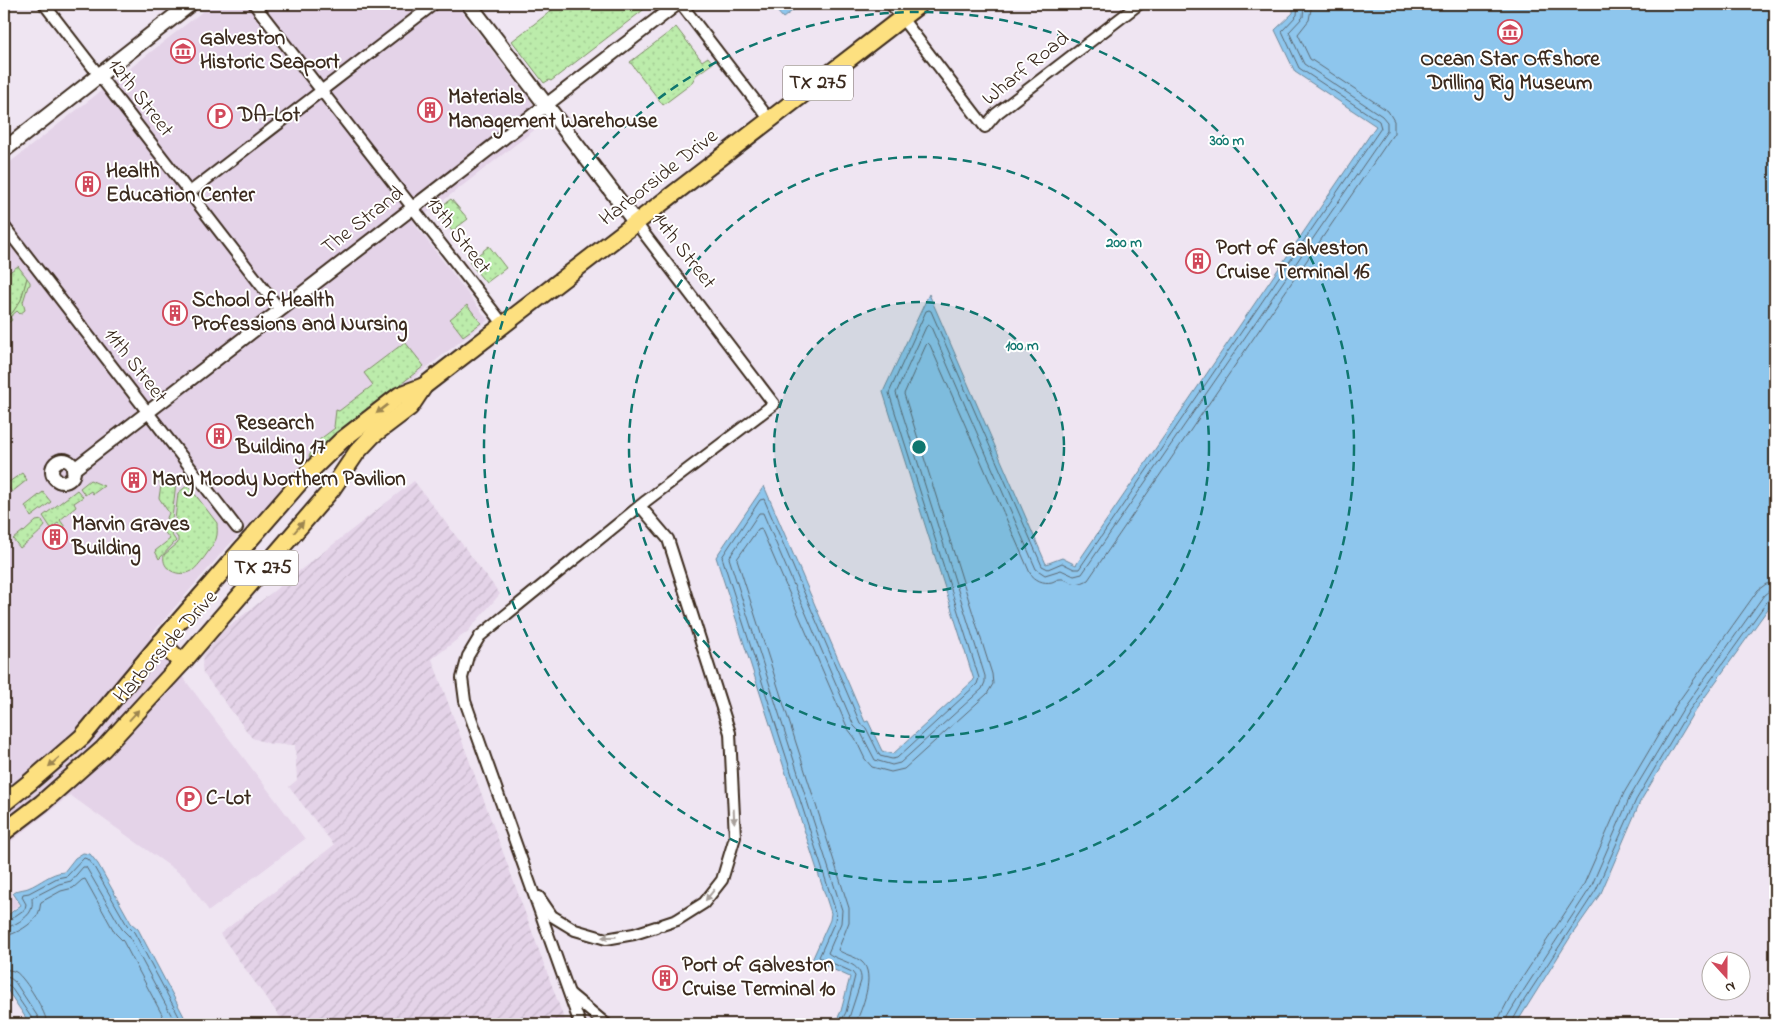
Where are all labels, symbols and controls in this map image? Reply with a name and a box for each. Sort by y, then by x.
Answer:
museum icon: Ocean Star Offshore Drilling Rig Museum [1497,19,1523,45]
place label: Galveston Historic Seaport [200,24,341,78]
street label: Wharf Road [976,24,1076,114]
museum icon: Galveston Historic Seaport [170,38,196,64]
place label: Ocean Star Offshore Drilling Rig Museum [1420,45,1600,101]
street label: 12th Street [100,52,180,144]
road number: TX 275 [783,66,853,100]
place label: Materials Management Warehouse [448,83,658,139]
building icon: Materials Management Warehouse [417,97,443,123]
place label: DA-Lot [237,101,301,131]
parking icon: DA-Lot [207,103,233,129]
street label: Harborside Drive [593,122,725,234]
text: 300 m [1209,130,1245,152]
place label: Health Education Center [106,157,255,211]
building icon: Health Education Center [75,171,101,197]
street label: The Strand [315,179,411,263]
street label: 13th Street [418,191,498,281]
street label: 14th Street [643,206,723,296]
text: 200 m [1105,232,1142,254]
place label: Port of Galveston Cruise Terminal 16 [1216,234,1370,288]
building icon: Port of Galveston Cruise Terminal 16 [1185,248,1211,274]
place label: School of Health Professions and Nursing [192,286,408,342]
building icon: School of Health Professions and Nursing [162,300,188,326]
street label: 11th Street [96,322,174,410]
text: 100 m [1005,335,1039,357]
one-way arrow [376,404,389,415]
place label: Research Building 17 [235,409,326,465]
building icon: Research Building 17 [206,423,232,449]
centre of rings [910,438,928,456]
place label: Mary Moody Northern Pavilion [152,465,406,497]
building icon: Mary Moody Northern Pavilion [121,467,147,493]
place label: Marvin Graves Building [71,510,190,566]
one-way arrow [294,521,305,534]
building icon: Marvin Graves Building [42,524,68,550]
road number: TX 275 [228,550,298,586]
street label: Harborside Drive [107,583,225,710]
one-way arrow [128,709,140,721]
one-way arrow [48,756,60,767]
place label: C-Lot [206,784,252,814]
parking icon: C-Lot [176,786,202,812]
one-way arrow [731,809,739,825]
one-way arrow [705,888,716,901]
one-way arrow [600,933,616,941]
north arrow [1702,950,1752,1000]
place label: Port of Galveston Cruise Terminal 10 [682,951,835,1005]
building icon: Port of Galveston Cruise Terminal 10 [652,965,678,991]
text: N [1722,975,1738,998]

